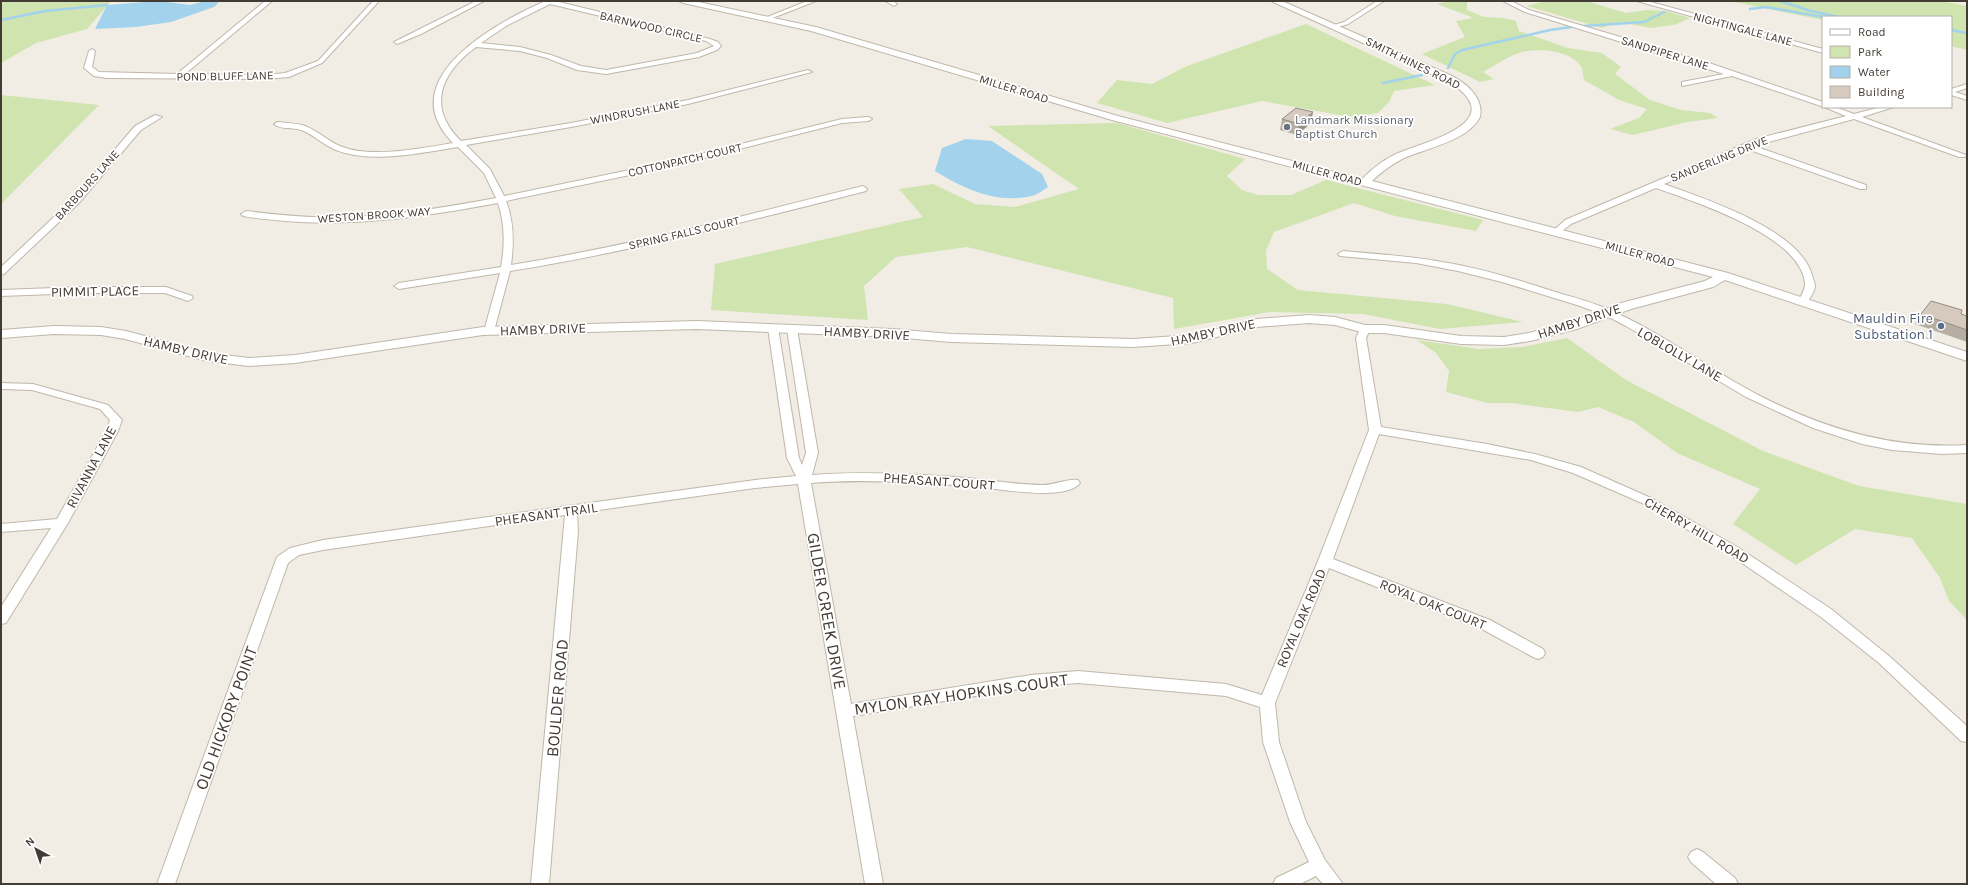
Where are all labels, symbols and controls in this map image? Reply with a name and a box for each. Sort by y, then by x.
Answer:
street label: BARNWOOD CIRCLE [598,8,704,46]
street label: NIGHTINGALE LANE [1692,9,1794,49]
legend [1822,16,1952,108]
text: Road [1858,25,1886,39]
street label: SANDPIPER LANE [1619,33,1711,73]
street label: SMITH HINES ROAD [1363,34,1463,92]
text: Park [1858,45,1883,59]
text: Water [1858,65,1891,79]
street label: POND BLUFF LANE [176,68,274,84]
street label: MILLER ROAD [978,72,1050,106]
text: Building [1858,85,1905,99]
street label: WINDRUSH LANE [589,96,681,128]
place label: Landmark Missionary Baptist Church [1295,113,1414,141]
marker: Landmark Missionary Baptist Church [1282,122,1292,132]
street label: SANDERLING DRIVE [1668,133,1770,185]
street label: COTTONPATCH COURT [627,140,743,180]
street label: BARBOURS LANE [52,147,122,223]
street label: MILLER ROAD [1291,157,1363,189]
street label: WESTON BROOK WAY [317,204,432,226]
street label: SPRING FALLS COURT [627,213,741,253]
street label: MILLER ROAD [1604,238,1676,270]
street label: PIMMIT PLACE [51,282,139,301]
street label: HAMBY DRIVE [1535,300,1623,343]
place label: Mauldin Fire Substation 1 [1853,310,1933,343]
street label: HAMBY DRIVE [1169,315,1257,350]
street label: HAMBY DRIVE [500,319,587,340]
marker: Mauldin Fire Substation 1 [1936,321,1946,331]
street label: HAMBY DRIVE [823,323,911,344]
street label: LOBLOLLY LANE [1634,323,1725,386]
street label: HAMBY DRIVE [142,332,230,368]
street label: RIVANNA LANE [63,423,120,511]
street label: PHEASANT COURT [883,469,995,494]
street label: CHERRY HILL ROAD [1641,493,1752,567]
street label: PHEASANT TRAIL [494,499,599,530]
street label: GILDER CREEK DRIVE [803,531,851,691]
street label: ROYAL OAK ROAD [1273,566,1330,670]
street label: ROYAL OAK COURT [1377,575,1489,634]
street label: BOULDER ROAD [542,638,572,758]
street label: OLD HICKORY POINT [191,643,261,792]
street label: MYLON RAY HOPKINS COURT [853,669,1070,719]
north arrow [16,829,56,869]
text: N [23,834,37,849]

